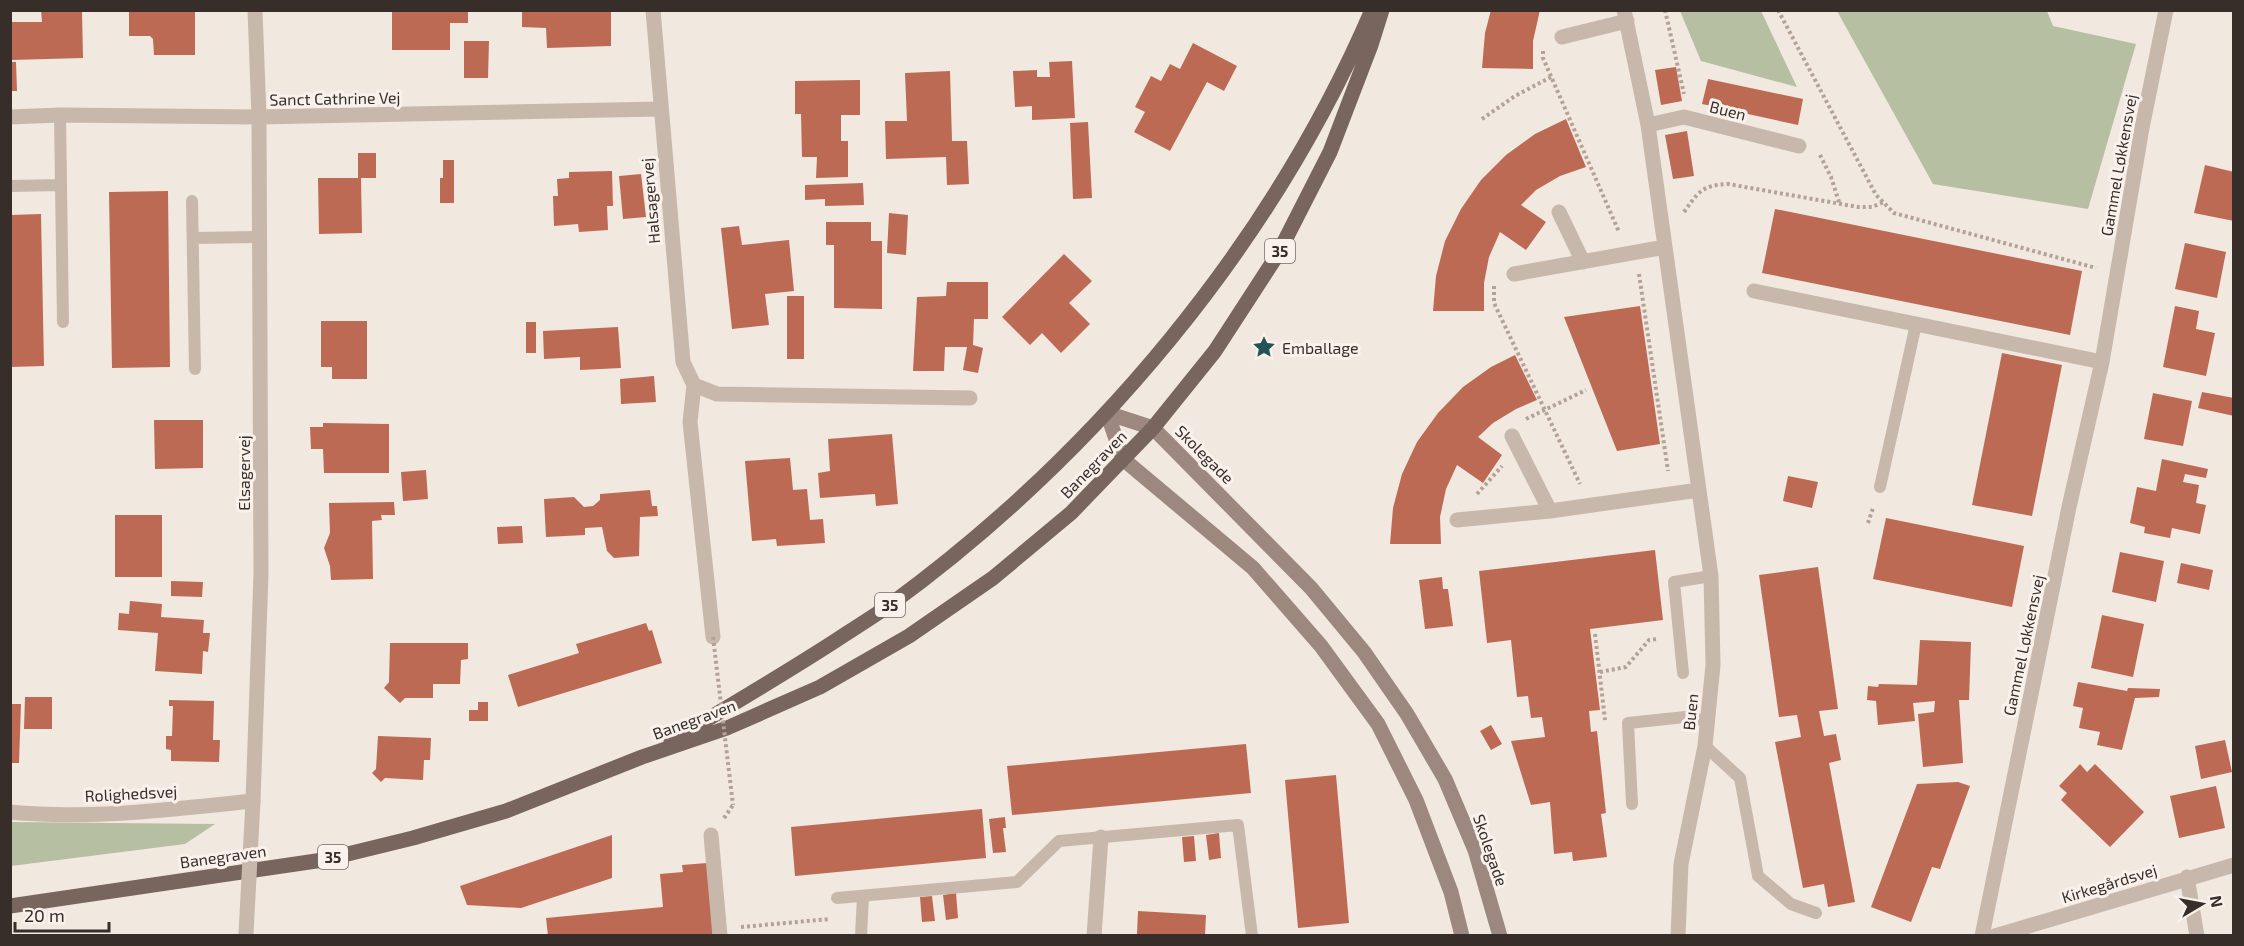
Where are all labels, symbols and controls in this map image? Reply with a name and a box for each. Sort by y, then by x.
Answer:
street label: Sanct Cathrine Vej [269,87,401,110]
street label: Gammel Løkkensvej [2096,93,2141,238]
street label: Buen [1708,96,1748,124]
street label: Halsagervej [637,157,664,245]
road number: 35 [1265,239,1295,263]
place icon: Emballage [1251,334,1277,360]
place label: Emballage [1282,338,1359,357]
street label: Skolegade [1172,421,1238,487]
street label: Banegraven [1056,426,1130,502]
street label: Elsagervej [234,435,254,511]
street label: Gammel Løkkensvej [1999,573,2048,717]
road number: 35 [875,593,905,617]
street label: Buen [1679,693,1701,731]
street label: Banegraven [650,695,738,743]
street label: Rolighedsvej [84,781,178,806]
street label: Skolegade [1470,812,1512,888]
street label: Banegraven [179,841,267,871]
road number: 35 [318,845,348,869]
street label: Kirkegårdsvej [2059,860,2159,907]
north arrow [2172,874,2232,934]
text: N [2207,894,2228,909]
scale bar [15,895,110,933]
text: 20 m [24,904,65,926]

